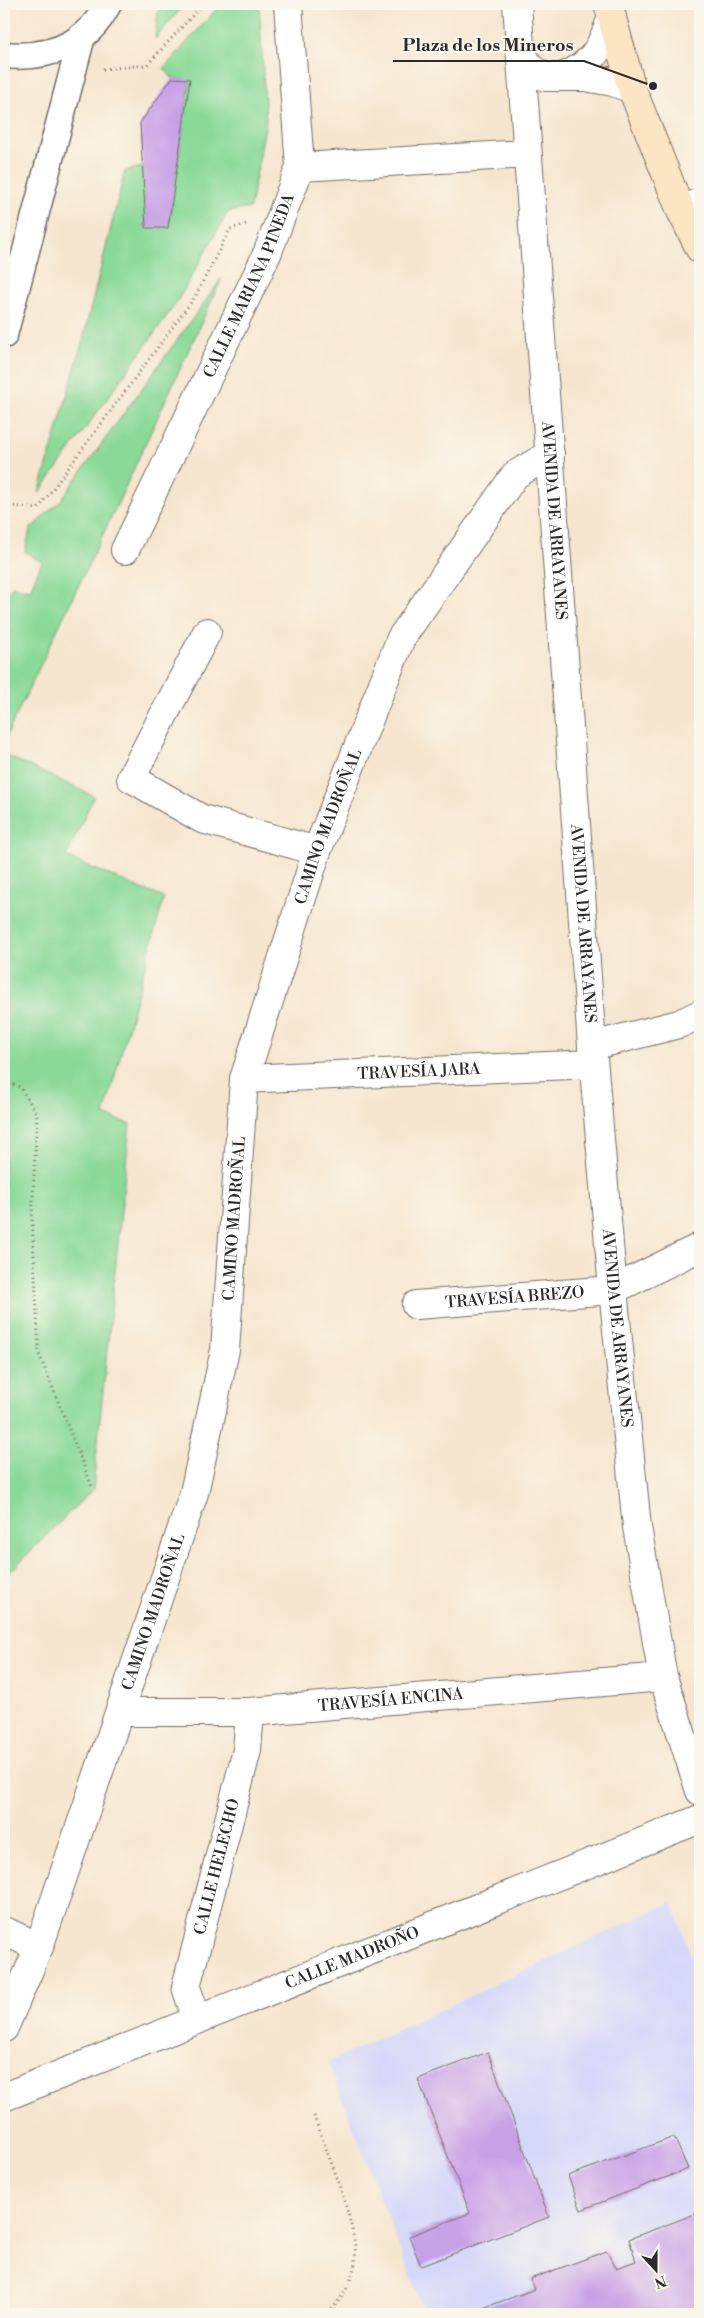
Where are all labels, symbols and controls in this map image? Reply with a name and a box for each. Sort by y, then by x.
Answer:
callout: Plaza de los Mineros [393,28,584,61]
text: Plaza de los Mineros [403,34,574,57]
street label: CALLE MARIANA PINEDA [199,190,299,381]
street label: AVENIDA DE ARRAYANES [537,420,571,621]
street label: CAMINO MADROÑAL [291,746,366,907]
street label: AVENIDA DE ARRAYANES [566,822,600,1024]
street label: TRAVESÍA JARA [357,1059,482,1084]
street label: CAMINO MADROÑAL [218,1136,250,1301]
street label: AVENIDA DE ARRAYANES [598,1227,637,1428]
street label: TRAVESÍA BREZO [444,1282,585,1313]
street label: CAMINO MADROÑAL [117,1531,189,1693]
street label: TRAVESÍA ENCINA [317,1684,465,1716]
street label: CALLE HELECHO [190,1796,244,1937]
street label: CALLE MADROÑO [282,1922,422,1994]
north arrow [632,2246,682,2296]
text: N [652,2271,669,2292]

